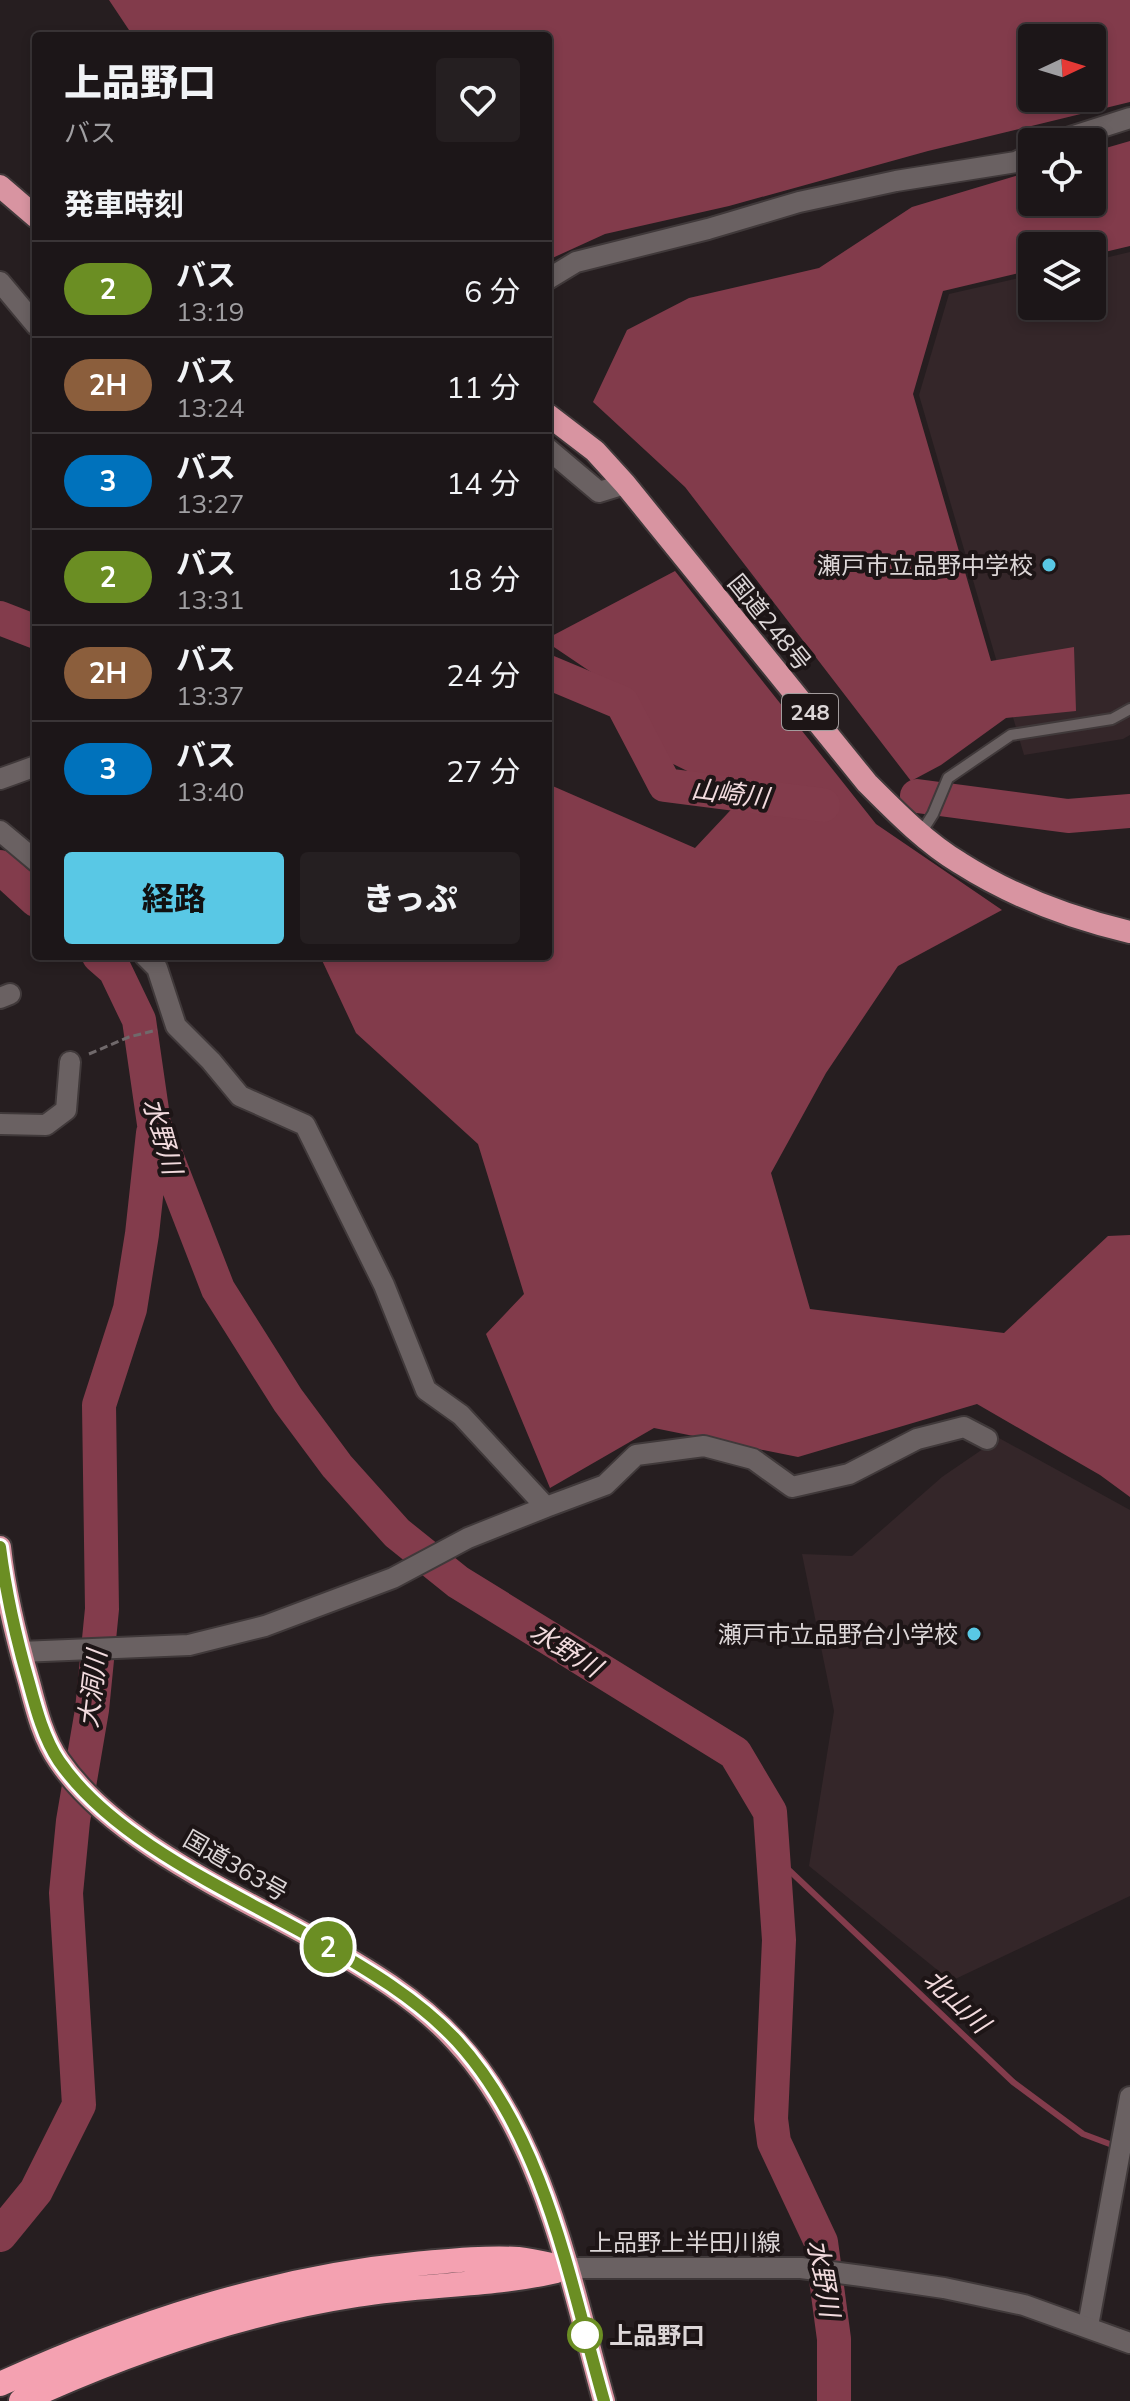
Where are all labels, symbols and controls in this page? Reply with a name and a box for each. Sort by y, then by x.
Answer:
north arrow [1018,24,1106,112]
map controls [1018,24,1106,320]
text: 上品野口 [64,58,216,106]
button: heart [436,58,520,142]
text: バス [64,116,116,149]
button: locate [1018,128,1106,216]
text: 発車時刻 [64,185,184,223]
button: layers [1018,232,1106,320]
text: バス [176,256,236,294]
text: 2 [100,271,116,306]
text: 6 分 [464,272,520,310]
text: 13:19 [176,295,244,328]
text: バス [176,352,236,390]
text: 2H [89,367,127,402]
text: 11 分 [446,368,520,406]
text: 13:24 [176,391,244,424]
text: バス [176,448,236,486]
text: 3 [100,463,116,498]
text: 14 分 [446,464,520,502]
text: 13:27 [176,487,244,520]
text: バス [176,544,236,582]
place label: 瀬戸市立品野中学校 [817,550,1033,580]
marker: 瀬戸市立品野中学校 [1040,556,1058,574]
text: 2 [100,559,116,594]
text: 18 分 [446,560,520,598]
street label: 国道248号 [722,568,818,676]
text: 13:31 [176,583,244,616]
text: バス [176,640,236,678]
text: 2H [89,655,127,690]
text: 24 分 [446,656,520,694]
text: 13:37 [176,679,244,712]
road number: 248 [782,694,838,730]
text: バス [176,736,236,774]
text: 3 [100,751,116,786]
text: 27 分 [446,752,520,790]
water label: 山崎川 [689,772,774,814]
text: 13:40 [176,775,244,808]
button: 経路 [64,852,284,944]
button: きっぷ [300,852,520,944]
water label: 水野川 [136,1094,190,1181]
water label: 水野川 [524,1614,610,1685]
place label: 瀬戸市立品野台小学校 [718,1619,958,1649]
marker: 瀬戸市立品野台小学校 [965,1625,983,1643]
water label: 大洞川 [71,1645,113,1730]
street label: 国道363号 [179,1823,293,1907]
line badge: 2 [302,1921,354,1973]
text: 2 [320,1929,336,1964]
water label: 北山川 [917,1962,999,2042]
street label: 上品野上半田川線 [589,2227,781,2257]
water label: 水野川 [801,2237,848,2322]
marker: 上品野口 [568,2318,602,2352]
place label: 上品野口 [609,2320,705,2350]

